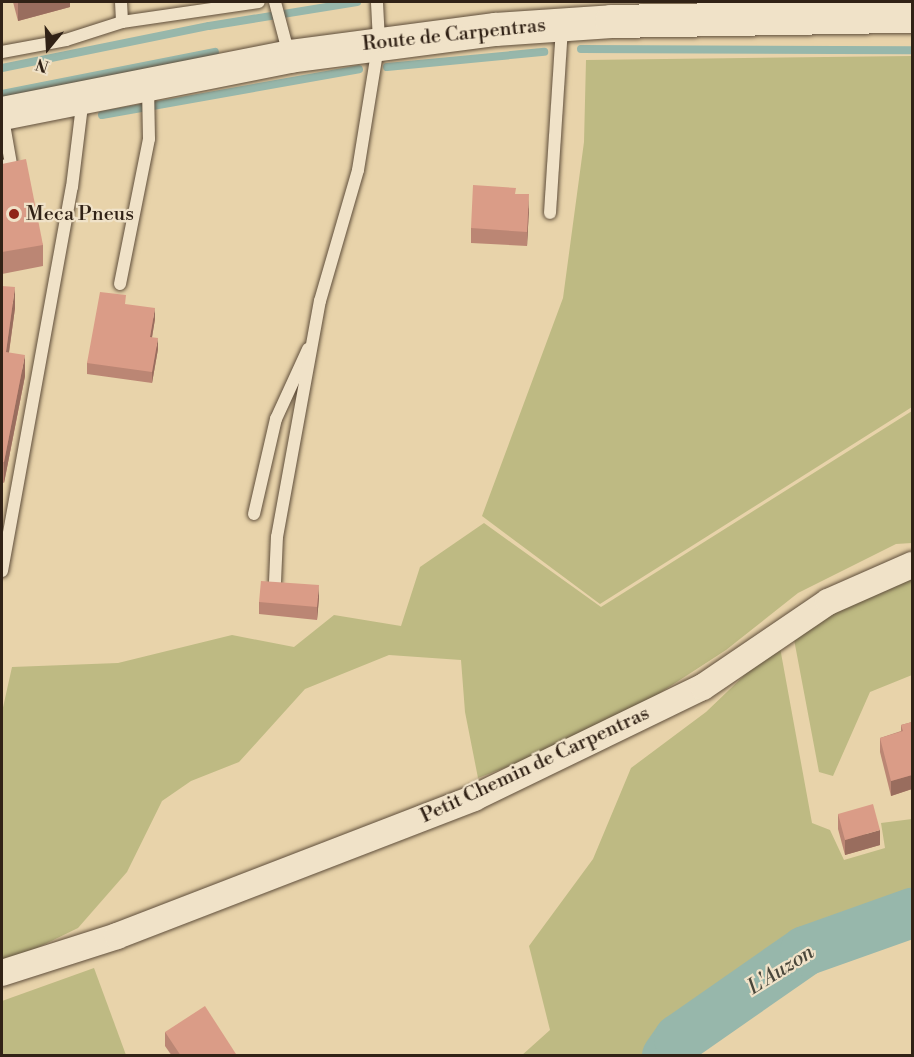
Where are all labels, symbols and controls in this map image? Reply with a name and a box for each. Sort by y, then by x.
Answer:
street label: Route de Carpentras [361,13,547,57]
north arrow [18,18,78,78]
text: N [33,54,52,77]
place label: Meca Pneus [26,202,134,226]
marker: Meca Pneus [7,207,21,221]
street label: Petit Chemin de Carpentras [417,701,653,829]
water label: L'Auzon [743,940,819,1000]

